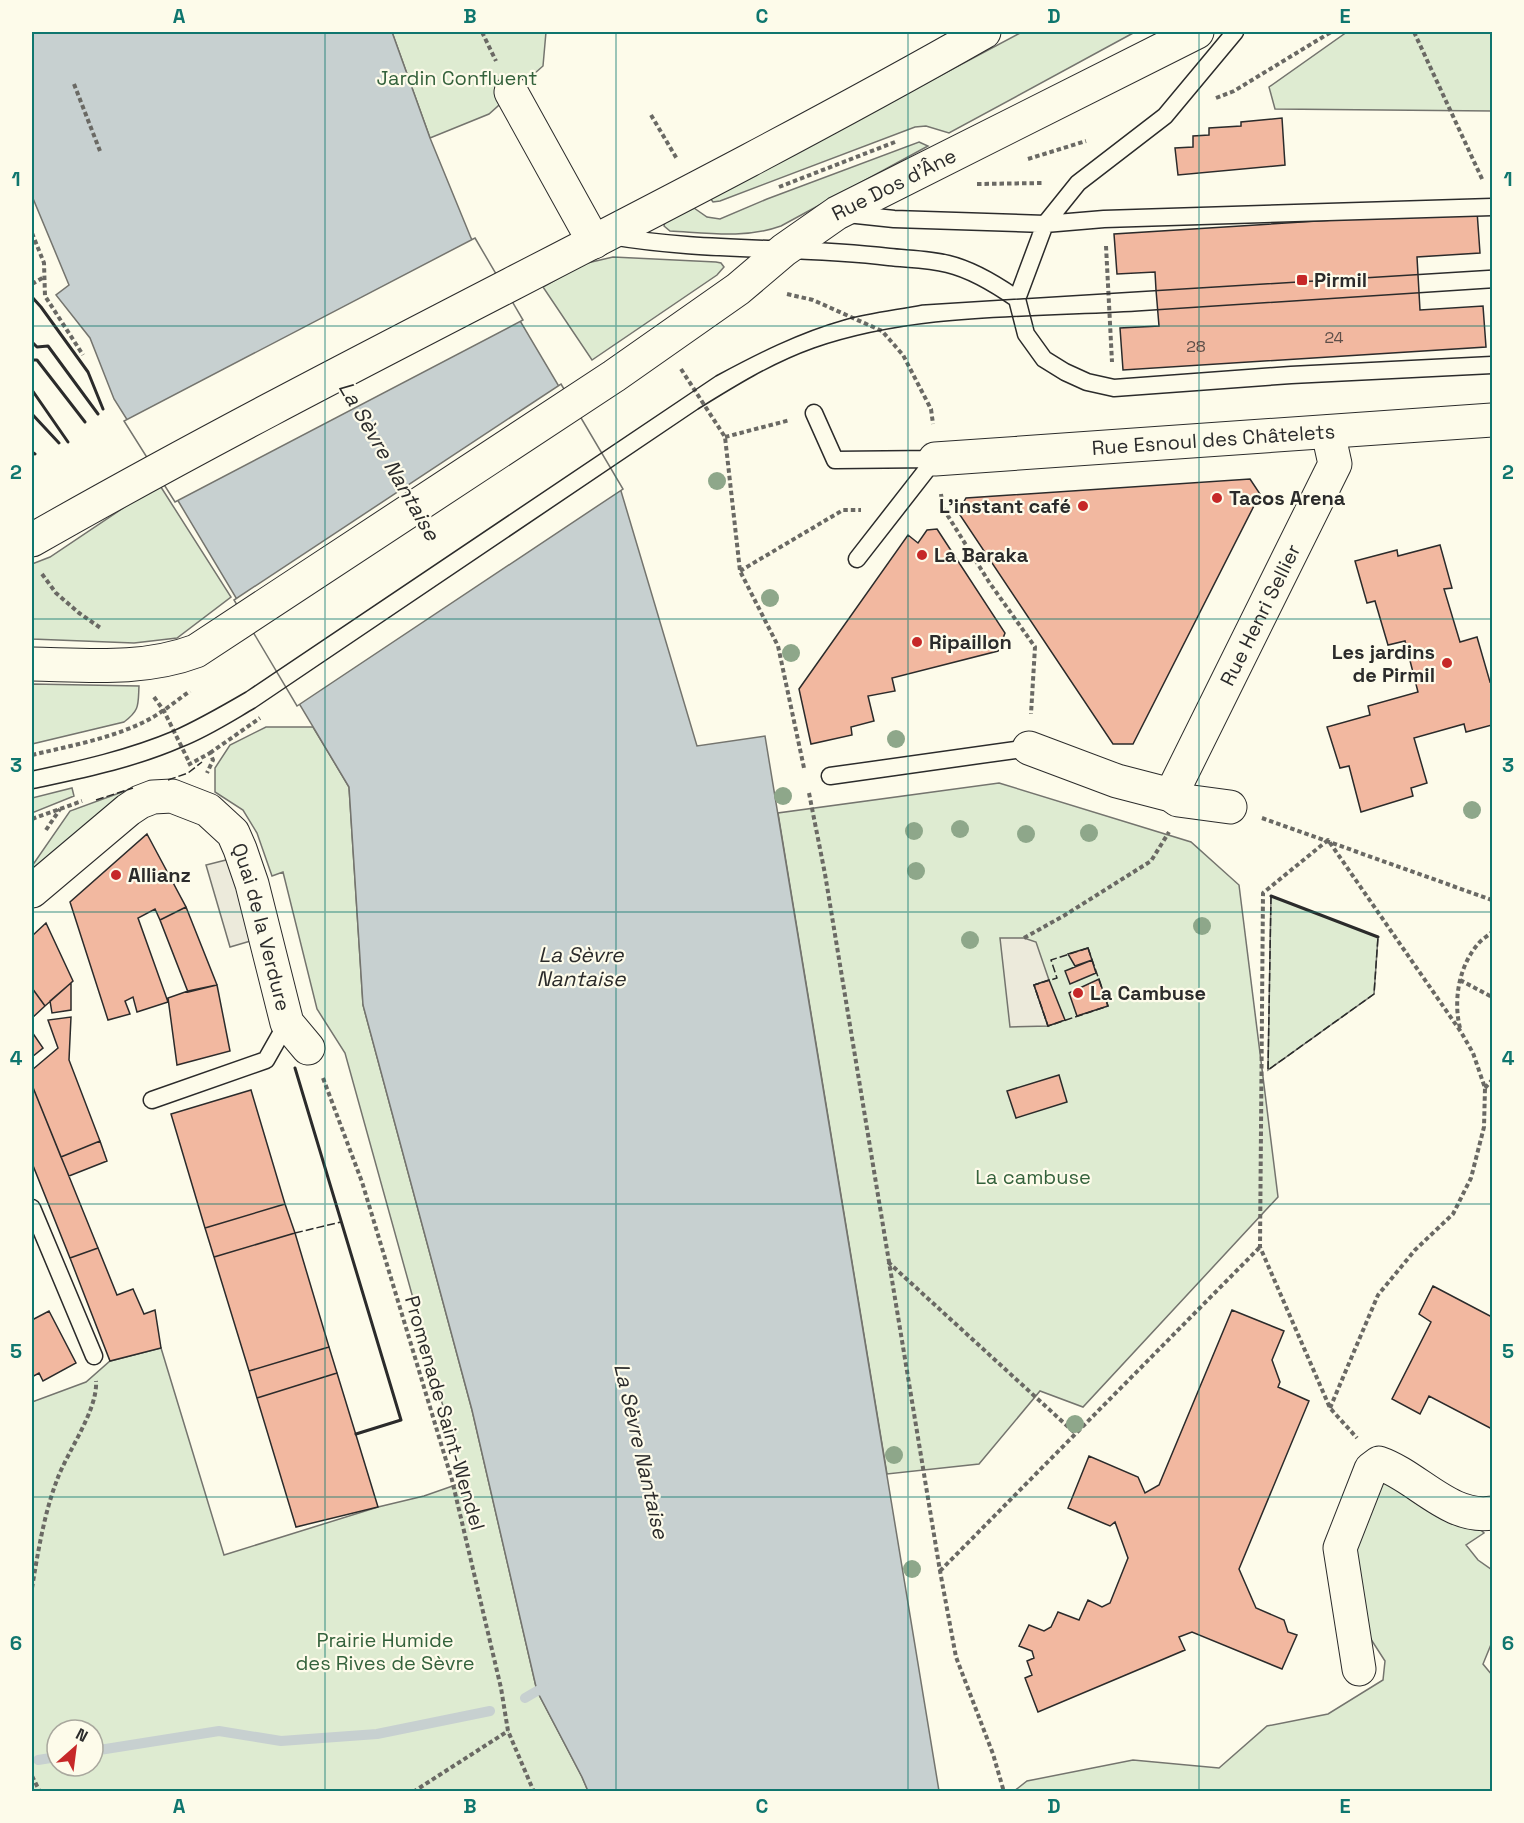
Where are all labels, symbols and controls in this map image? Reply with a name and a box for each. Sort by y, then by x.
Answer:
text: A [173,3,186,29]
text: B [463,3,477,29]
text: C [756,3,769,29]
text: D [1047,3,1061,29]
text: E [1339,3,1351,29]
park label: Jardin Confluent [377,65,537,91]
street label: Rue Dos d'Âne [827,142,960,227]
text: 1 [11,166,21,192]
text: 1 [1503,166,1513,192]
place label: Pirmil [1314,267,1367,293]
marker: Pirmil [1295,273,1309,287]
house number: 24 [1324,327,1344,348]
house number: 28 [1186,336,1206,357]
water label: La Sèvre Nantaise [333,376,447,547]
street label: Rue Esnoul des Châtelets [1091,418,1336,461]
text: 2 [10,459,22,485]
text: 2 [1502,459,1514,485]
place label: Tacos Arena [1229,485,1346,511]
marker: Tacos Arena [1210,491,1224,505]
place label: L’instant café [939,493,1071,519]
marker: L’instant café [1076,499,1090,513]
street label: Rue Henri Sellier [1214,540,1306,690]
place label: La Baraka [934,542,1029,568]
marker: La Baraka [915,548,929,562]
place label: Ripaillon [929,629,1012,655]
marker: Ripaillon [910,635,924,649]
place label: Les jardins de Pirmil [1332,639,1435,688]
marker: Les jardins de Pirmil [1440,656,1454,670]
text: 3 [10,752,22,778]
text: 3 [1502,752,1514,778]
street label: Quai de la Verdure [226,839,296,1014]
place label: Allianz [128,862,191,888]
marker: Allianz [109,868,123,882]
water label: La Sèvre Nantaise [537,941,627,992]
place label: La Cambuse [1090,980,1206,1006]
marker: La Cambuse [1071,986,1085,1000]
text: 4 [10,1045,23,1071]
text: 4 [1502,1045,1515,1071]
park label: La cambuse [975,1164,1091,1190]
street label: Promenade Saint-Wendel [399,1293,491,1533]
text: 5 [10,1338,22,1364]
text: 5 [1502,1338,1514,1364]
water label: La Sèvre Nantaise [608,1360,675,1543]
park label: Prairie Humide des Rives de Sèvre [295,1627,475,1676]
text: 6 [10,1630,22,1656]
text: 6 [1502,1630,1514,1656]
north arrow [45,1718,105,1778]
text: N [72,1723,91,1747]
text: A [173,1793,186,1819]
text: B [463,1793,477,1819]
text: C [756,1793,769,1819]
text: D [1047,1793,1061,1819]
text: E [1339,1793,1351,1819]

